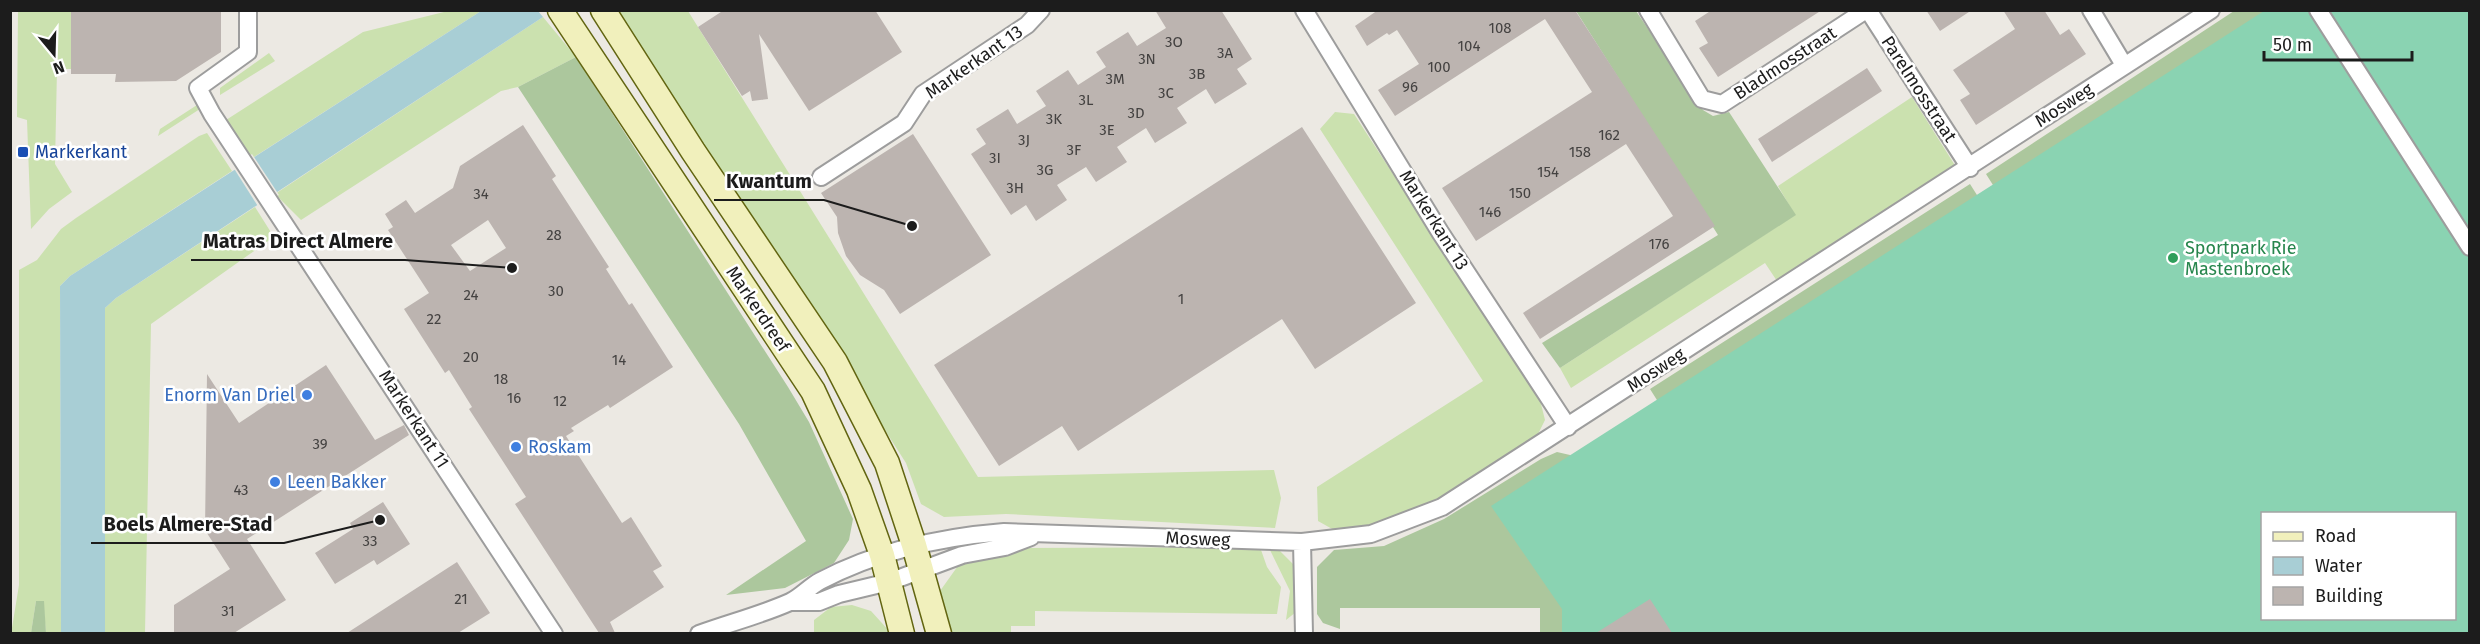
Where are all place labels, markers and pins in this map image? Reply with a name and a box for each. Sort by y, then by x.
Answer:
place label: Markerkant [35,141,128,163]
marker: Markerkant [16,145,30,159]
callout: Kwantum [714,162,824,200]
callout: Matras Direct Almere [191,222,405,260]
place label: Sportpark Rie Mastenbroek [2185,237,2296,280]
marker: Sportpark Rie Mastenbroek [2166,251,2180,265]
place label: Enorm Van Driel [164,384,295,406]
marker: Enorm Van Driel [300,388,314,402]
place label: Roskam [528,436,592,458]
marker: Roskam [509,440,523,454]
place label: Leen Bakker [287,471,386,493]
marker: Leen Bakker [268,475,282,489]
callout: Boels Almere-Stad [91,505,284,543]

